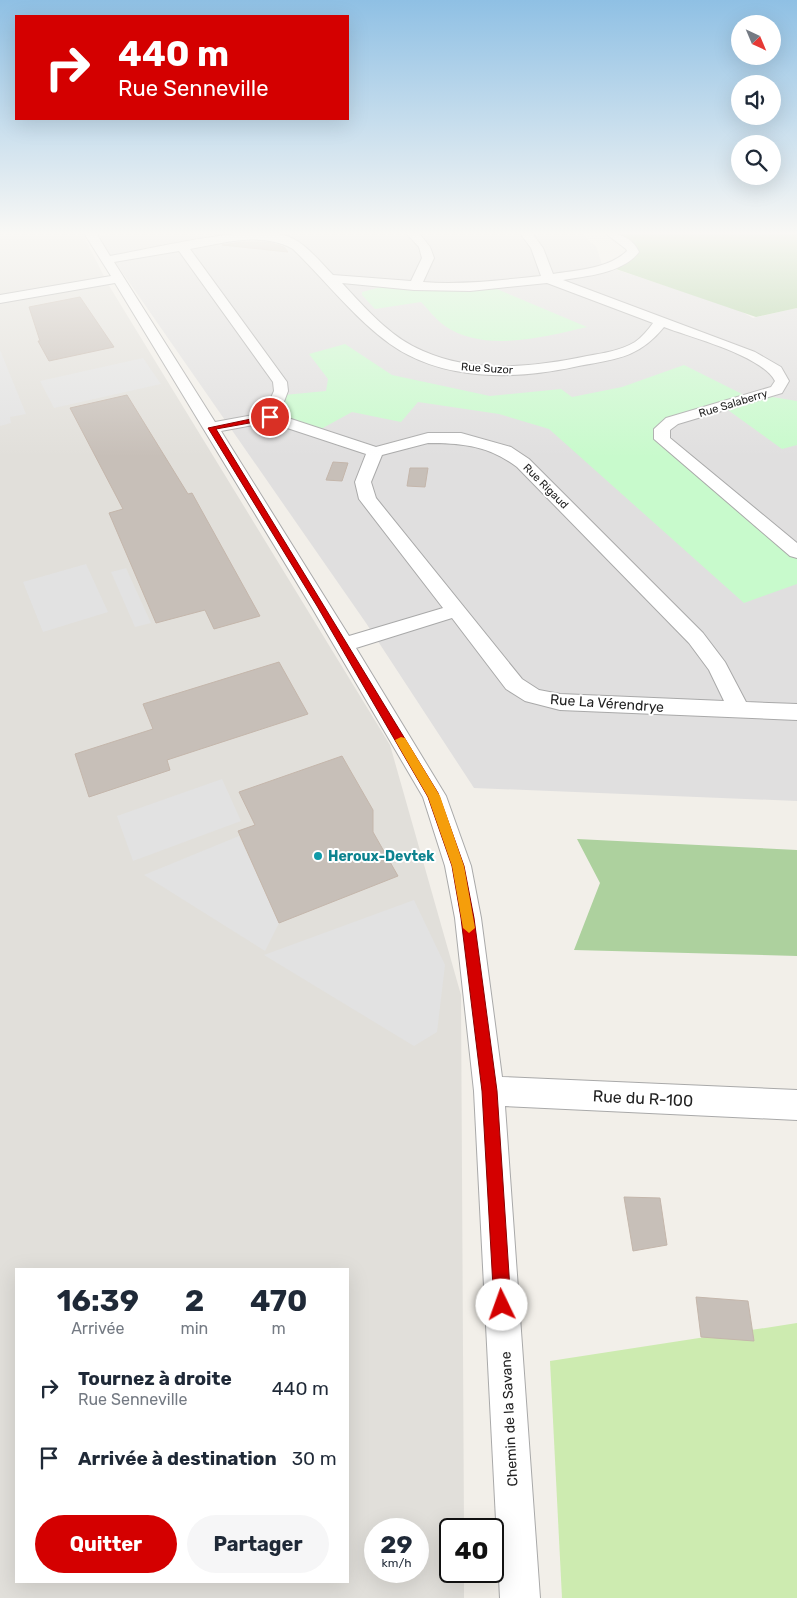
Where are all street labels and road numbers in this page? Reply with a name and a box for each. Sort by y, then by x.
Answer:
street label: Rue Suzor [460,360,514,377]
street label: Rue Salaberry [697,387,769,420]
street label: Rue Rigaud [520,461,571,512]
street label: Rue La Vérendrye [549,691,665,716]
street label: Rue du R-100 [592,1086,694,1111]
street label: Chemin de la Savane [497,1351,522,1487]

